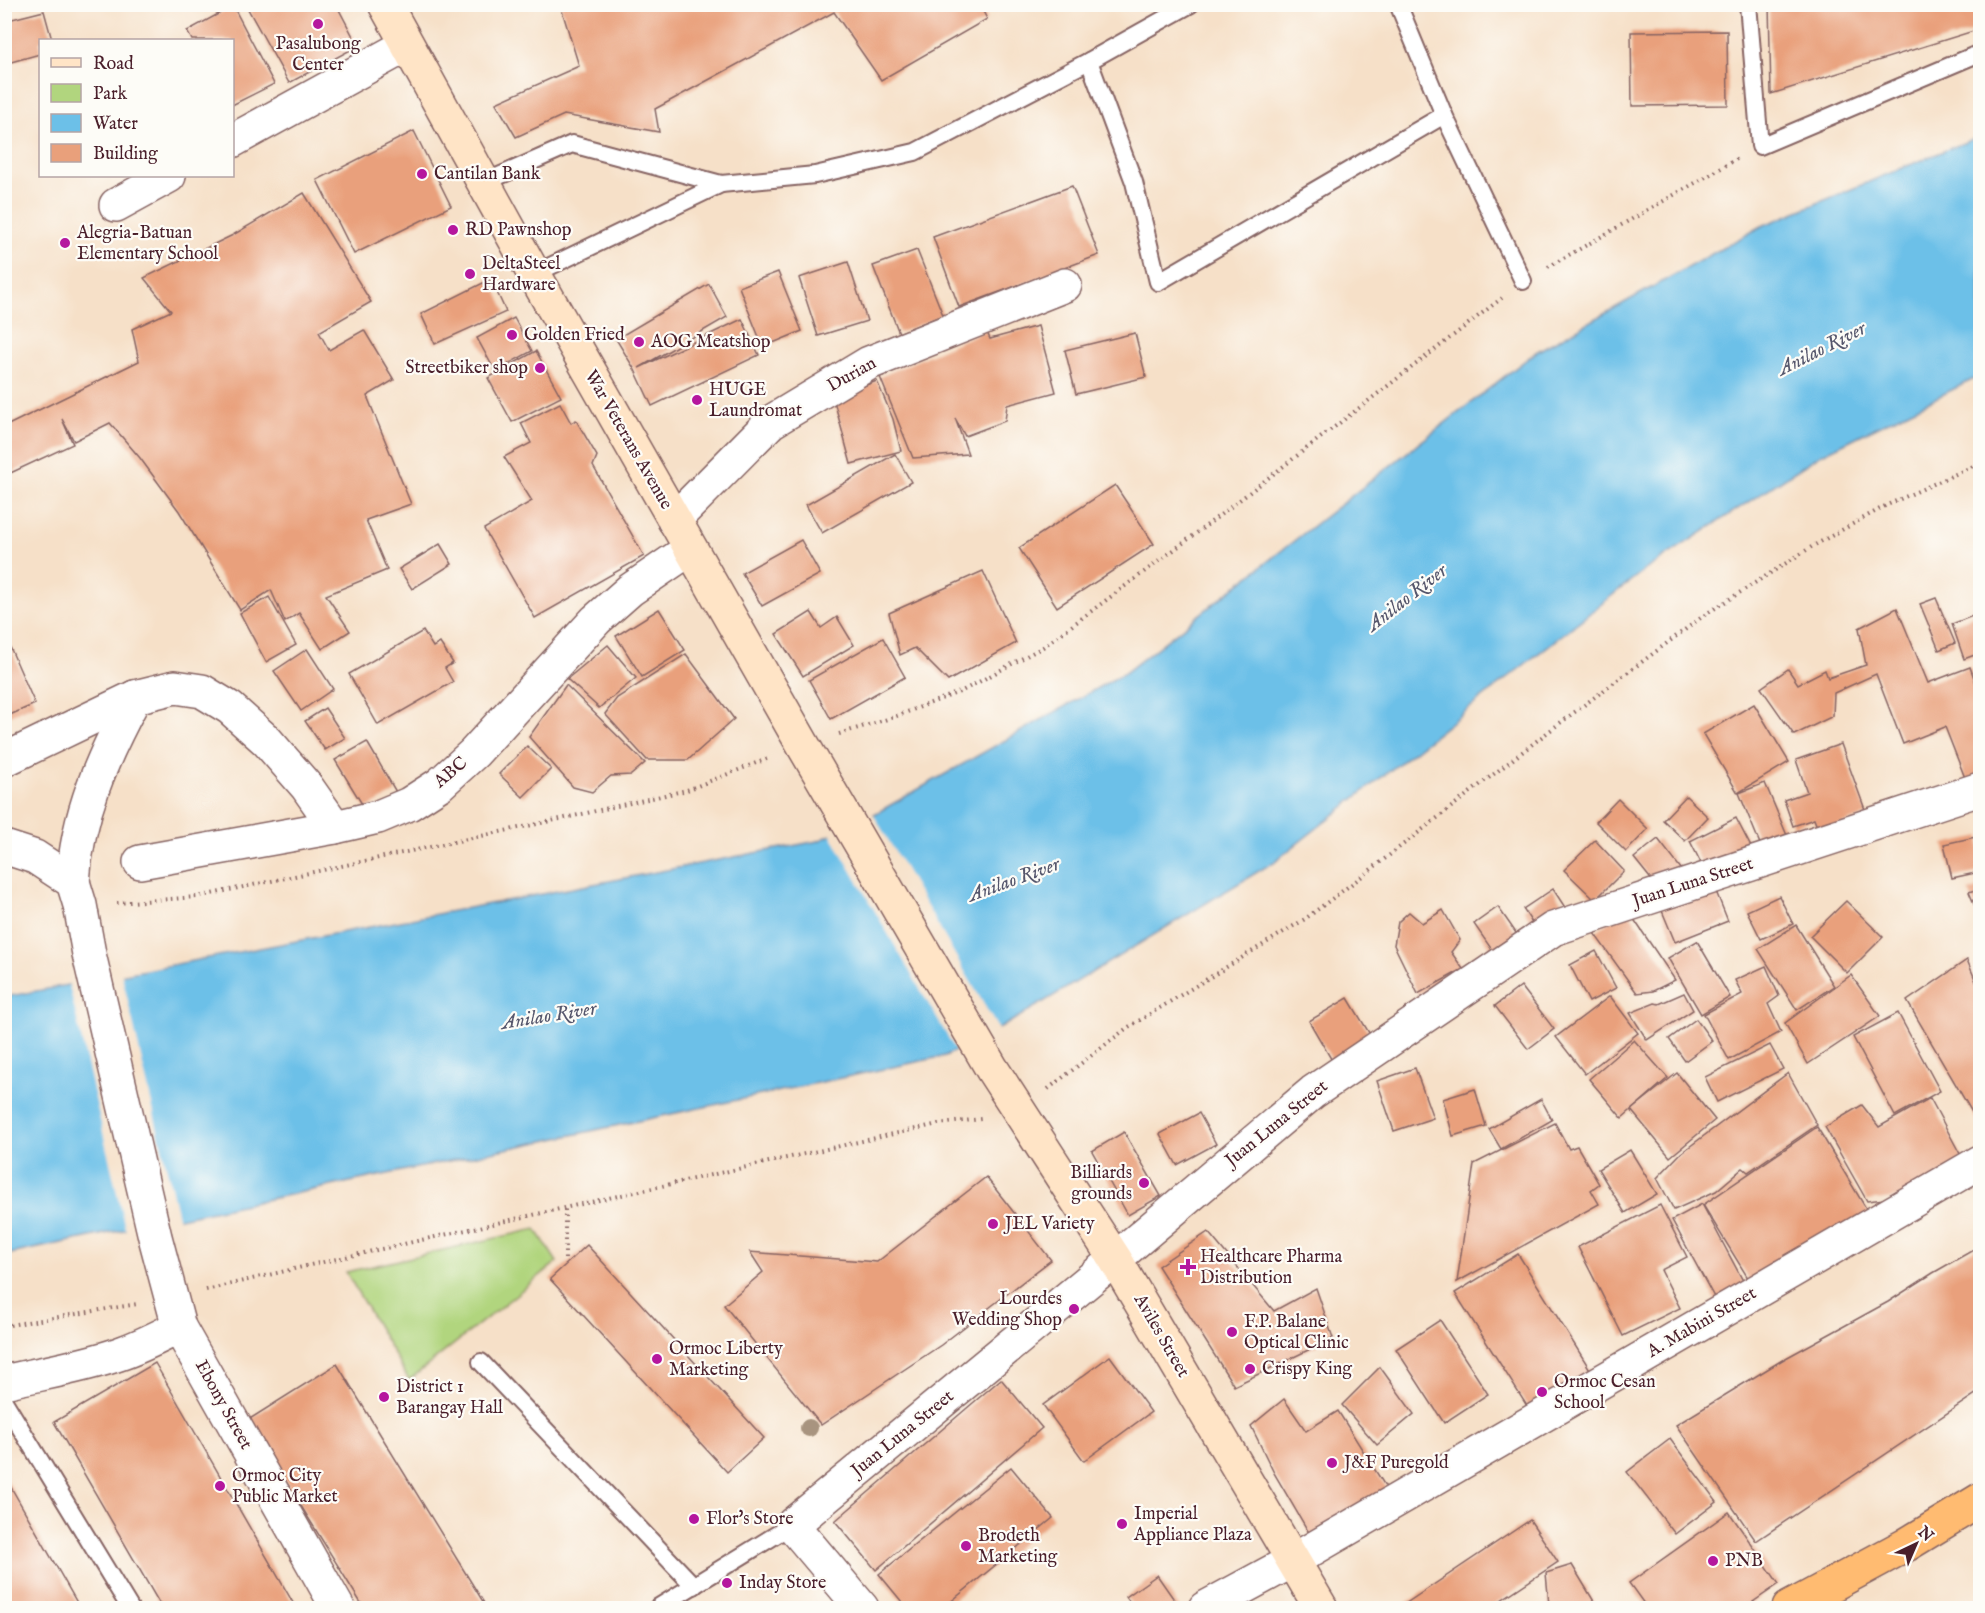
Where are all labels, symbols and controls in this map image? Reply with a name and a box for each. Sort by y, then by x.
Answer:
marker: Pasalubong Center [311,17,325,31]
place label: Pasalubong Center [276,33,361,77]
legend [39,39,234,177]
text: Road [93,53,134,76]
text: Park [93,83,128,106]
text: Water [93,113,138,136]
text: Building [93,143,158,166]
place label: Cantilan Bank [434,163,541,186]
marker: Cantilan Bank [415,167,429,181]
place label: RD Pawnshop [465,219,572,242]
place label: Alegria-Batuan Elementary School [76,222,218,266]
marker: RD Pawnshop [446,223,460,237]
marker: Alegria-Batuan Elementary School [58,236,72,250]
place label: DeltaSteel Hardware [482,253,561,297]
marker: DeltaSteel Hardware [463,267,477,281]
water label: Anilao River [1772,316,1871,383]
place label: Golden Fried [524,324,625,347]
marker: Golden Fried [505,328,519,342]
place label: AOG Meatshop [650,331,771,354]
marker: AOG Meatshop [632,335,646,349]
street label: Durian [823,352,881,398]
place label: Streetbiker shop [405,357,528,380]
marker: Streetbiker shop [533,361,547,375]
street label: War Veterans Avenue [579,366,677,514]
place label: HUGE Laundromat [709,379,802,423]
marker: HUGE Laundromat [690,393,704,407]
water label: Anilao River [1360,558,1453,639]
street label: ABC [429,752,473,794]
water label: Anilao River [963,851,1064,909]
street label: Juan Luna Street [1628,853,1756,914]
water label: Anilao River [498,996,599,1036]
street label: Juan Luna Street [1219,1076,1333,1174]
place label: Billiards grounds [1070,1162,1132,1206]
marker: Billiards grounds [1137,1176,1151,1190]
place label: JEL Variety [1003,1213,1095,1236]
marker: JEL Variety [986,1217,1000,1231]
place label: Healthcare Pharma Distribution [1200,1246,1343,1290]
marker: Healthcare Pharma Distribution [1181,1260,1195,1274]
street label: A. Mabini Street [1642,1282,1761,1364]
place label: Lourdes Wedding Shop [952,1288,1062,1332]
street label: Aviles Street [1127,1289,1194,1382]
marker: Lourdes Wedding Shop [1067,1302,1081,1316]
place label: F.P. Balane Optical Clinic [1244,1311,1349,1355]
marker: F.P. Balane Optical Clinic [1225,1325,1239,1339]
place label: Ormoc Liberty Marketing [669,1338,783,1382]
marker: Ormoc Liberty Marketing [650,1352,664,1366]
street label: Ebony Street [189,1356,257,1454]
place label: Crispy King [1262,1358,1352,1381]
marker: Crispy King [1243,1362,1257,1376]
place label: Ormoc Cesan School [1554,1371,1656,1415]
place label: District 1 Barangay Hall [396,1376,503,1420]
marker: Ormoc Cesan School [1535,1385,1549,1399]
street label: Juan Luna Street [845,1386,959,1484]
marker: District 1 Barangay Hall [377,1390,391,1404]
place label: J&F Puregold [1342,1452,1449,1475]
marker: J&F Puregold [1325,1456,1339,1470]
place label: Ormoc City Public Market [232,1465,338,1509]
marker: Ormoc City Public Market [213,1479,227,1493]
place label: Imperial Appliance Plaza [1133,1503,1252,1547]
place label: Flor's Store [706,1508,793,1531]
marker: Flor's Store [687,1512,701,1526]
north arrow [1886,1514,1946,1574]
marker: Imperial Appliance Plaza [1115,1517,1129,1531]
text: N [1912,1522,1937,1547]
place label: Brodeth Marketing [978,1525,1058,1569]
marker: Brodeth Marketing [959,1539,973,1553]
place label: PNB [1725,1550,1763,1573]
marker: PNB [1706,1554,1720,1568]
place label: Inday Store [739,1572,826,1595]
marker: Inday Store [720,1576,734,1590]

